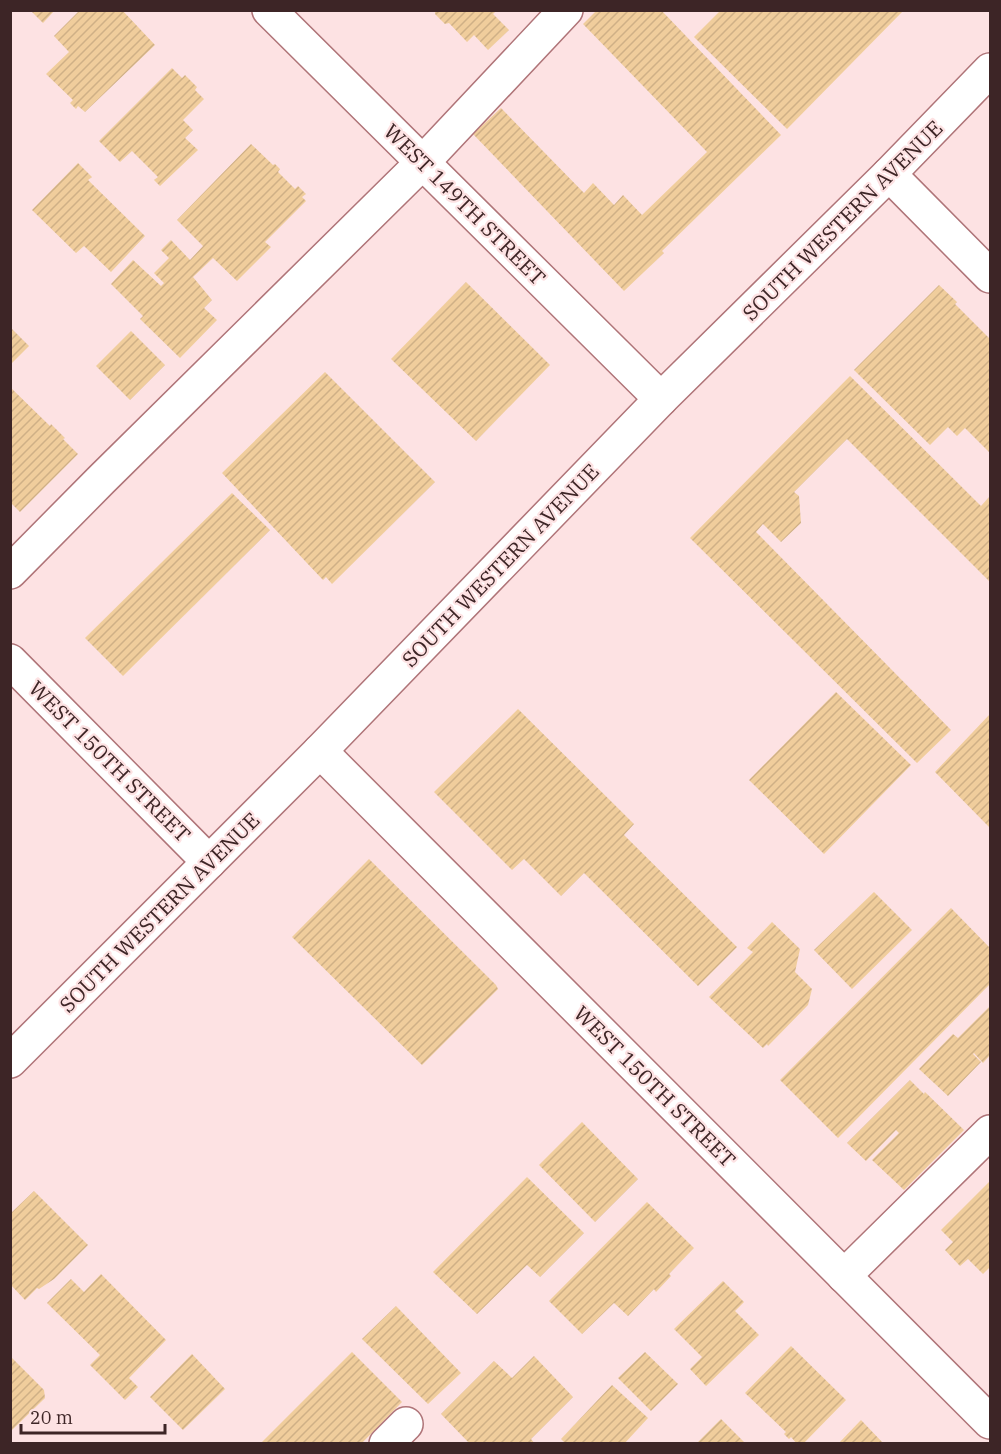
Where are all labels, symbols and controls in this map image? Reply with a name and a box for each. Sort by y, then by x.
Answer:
street label: SOUTH WESTERN AVENUE [736,114,948,326]
street label: WEST 149TH STREET [378,117,552,291]
street label: SOUTH WESTERN AVENUE [395,457,605,673]
street label: WEST 150TH STREET [23,674,197,848]
street label: SOUTH WESTERN AVENUE [53,806,265,1018]
street label: WEST 150TH STREET [568,999,742,1173]
scale bar [21,1397,165,1435]
text: 20 m [30,1406,73,1429]

